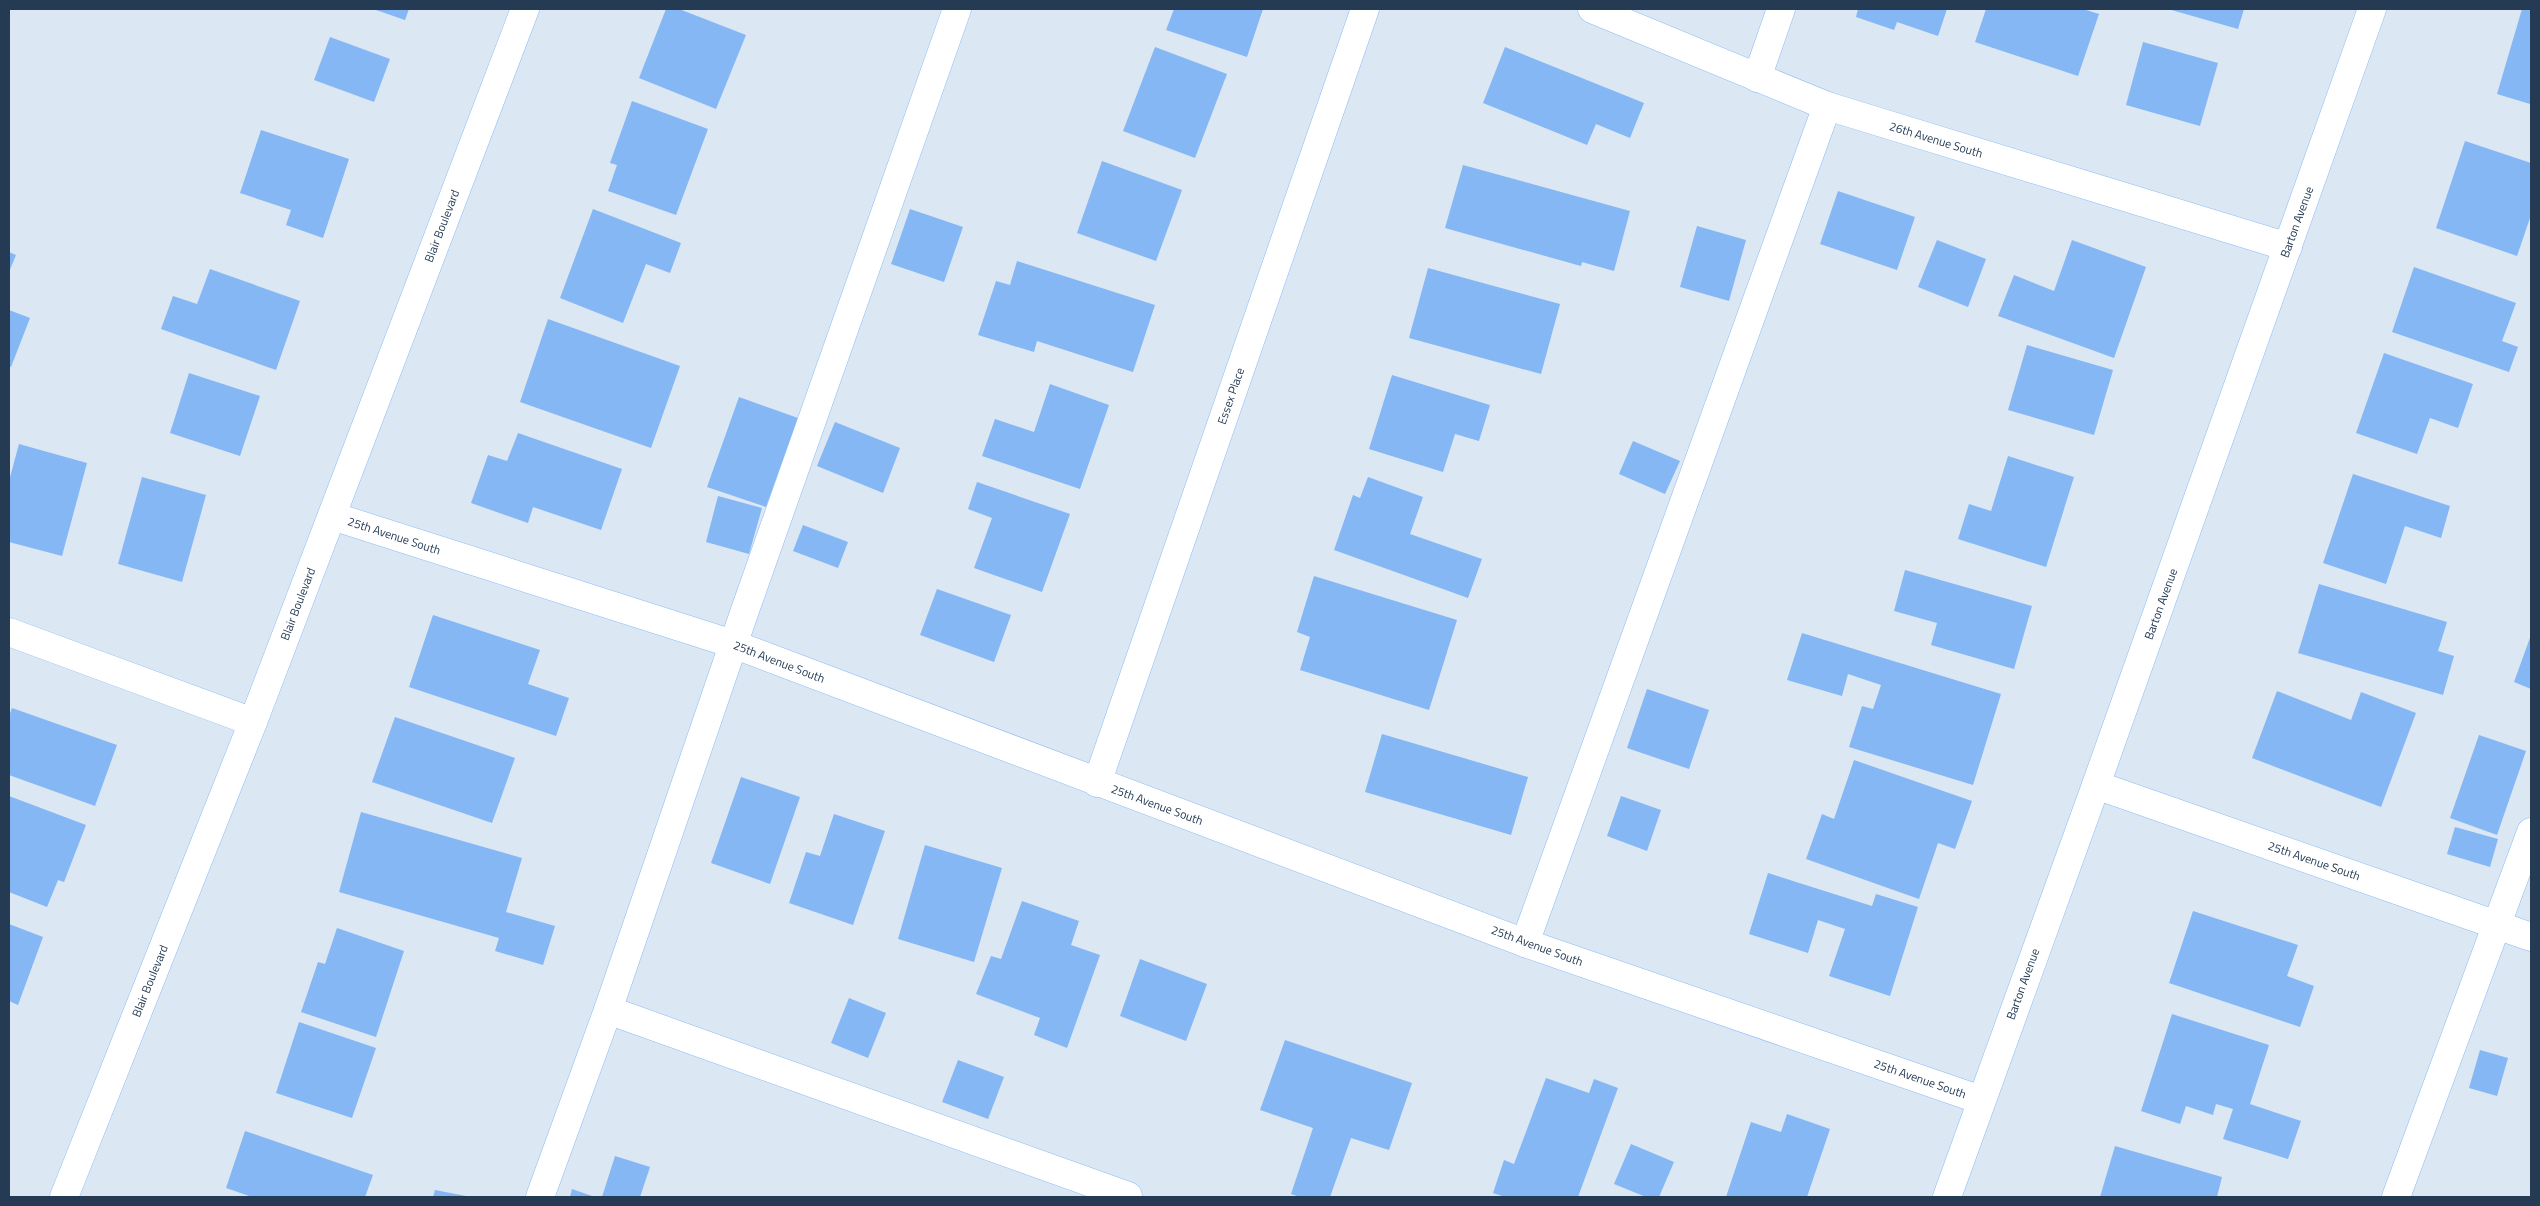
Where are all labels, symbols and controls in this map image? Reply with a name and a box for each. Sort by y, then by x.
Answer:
street label: 26th Avenue South [1887,116,1985,163]
street label: Barton Avenue [2275,183,2318,260]
street label: Blair Boulevard [419,187,464,265]
street label: Essex Place [1212,365,1249,427]
street label: 25th Avenue South [345,512,443,560]
street label: Blair Boulevard [275,565,320,643]
street label: Barton Avenue [2139,565,2182,642]
street label: 25th Avenue South [731,635,828,688]
street label: 25th Avenue South [1108,779,1206,830]
street label: 25th Avenue South [2265,836,2363,885]
street label: 25th Avenue South [1488,920,1586,971]
street label: Blair Boulevard [126,942,173,1020]
street label: Barton Avenue [2001,945,2044,1022]
street label: 25th Avenue South [1871,1054,1969,1103]

